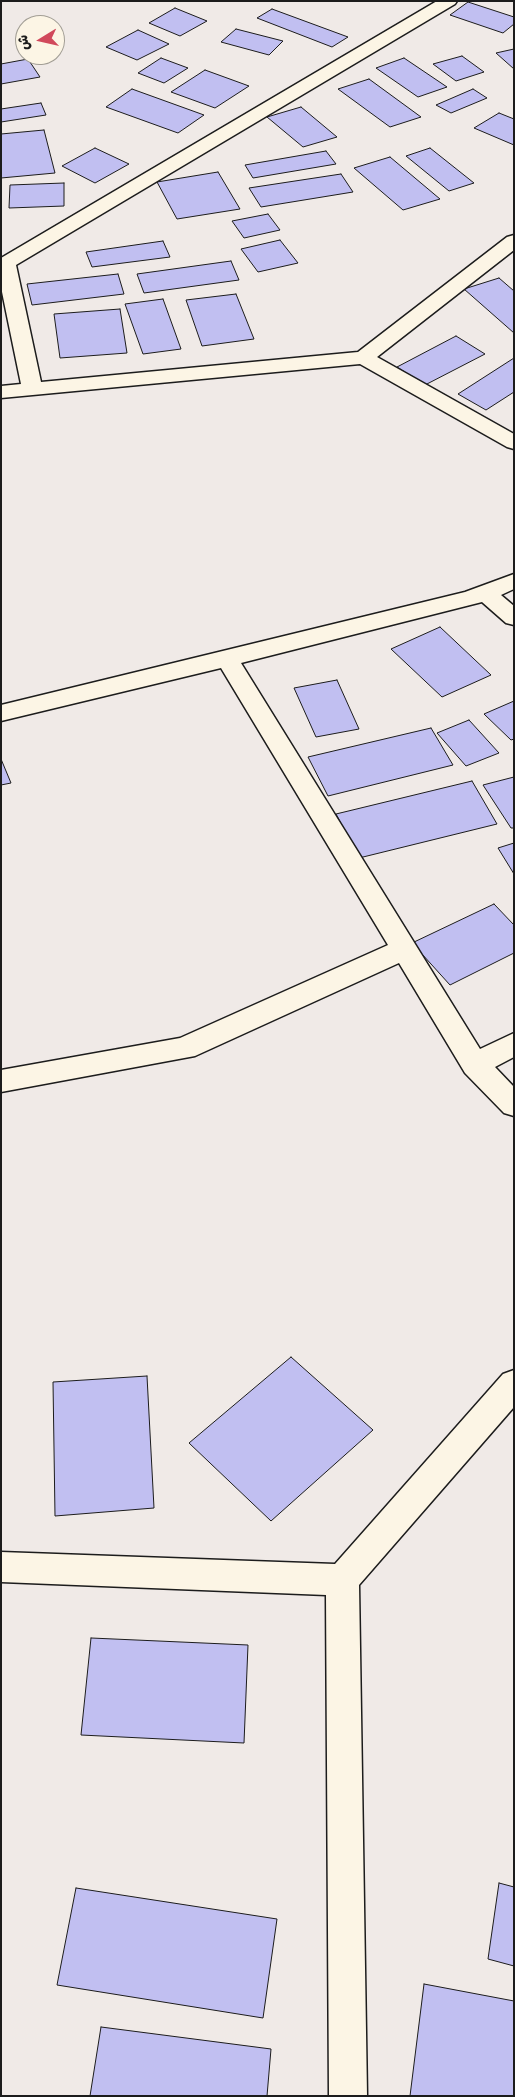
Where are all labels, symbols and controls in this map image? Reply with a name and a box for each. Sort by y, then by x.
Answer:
north arrow [15,15,65,65]
text: ش [16,33,35,51]

